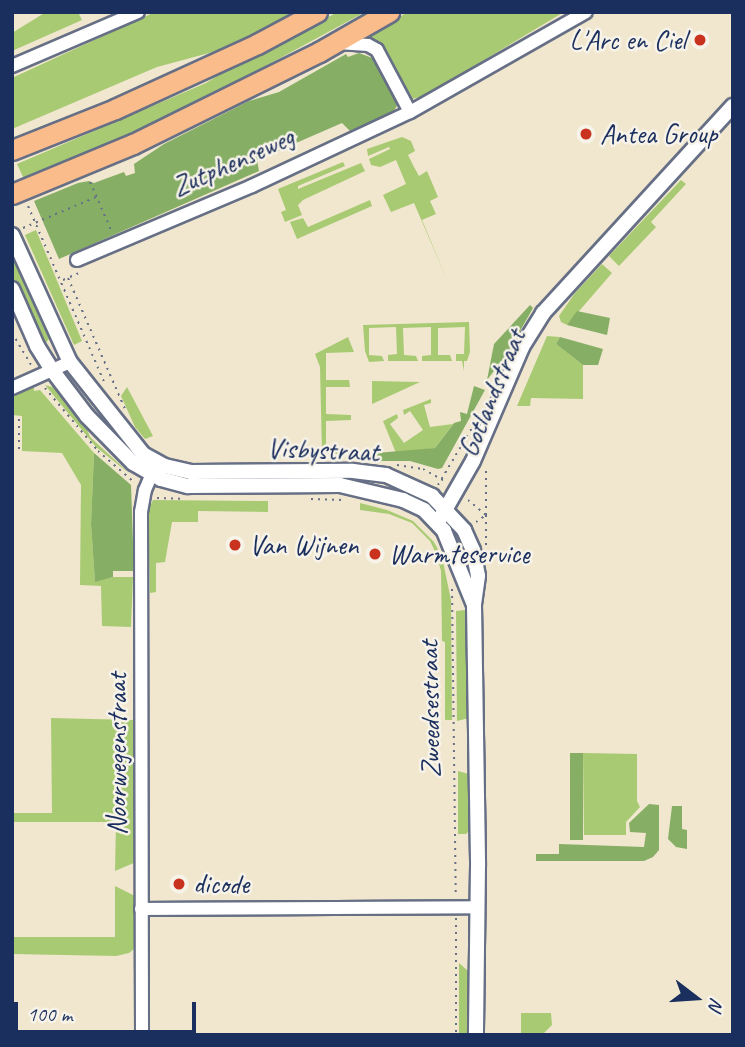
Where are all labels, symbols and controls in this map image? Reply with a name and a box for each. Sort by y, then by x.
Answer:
place label: L'Arc en Ciel [570,23,686,57]
marker: L'Arc en Ciel [692,32,708,48]
place label: Antea Group [600,117,717,151]
street label: Zutphenseweg [167,120,299,204]
marker: Antea Group [578,126,594,142]
street label: Gotlandstraat [451,324,533,462]
street label: Visbystraat [267,431,379,469]
place label: Van Wijnen [249,528,359,562]
marker: Van Wijnen [227,537,243,553]
place label: Warmteservice [389,537,529,571]
marker: Warmteservice [367,546,383,562]
street label: Zweedsestraat [412,640,448,778]
street label: Noorwegenstraat [100,673,134,835]
place label: dicode [193,867,249,901]
marker: dicode [171,876,187,892]
north arrow [661,963,731,1033]
scale bar [18,988,200,1032]
text: N [703,995,729,1013]
text: 100 m [27,1001,72,1027]

